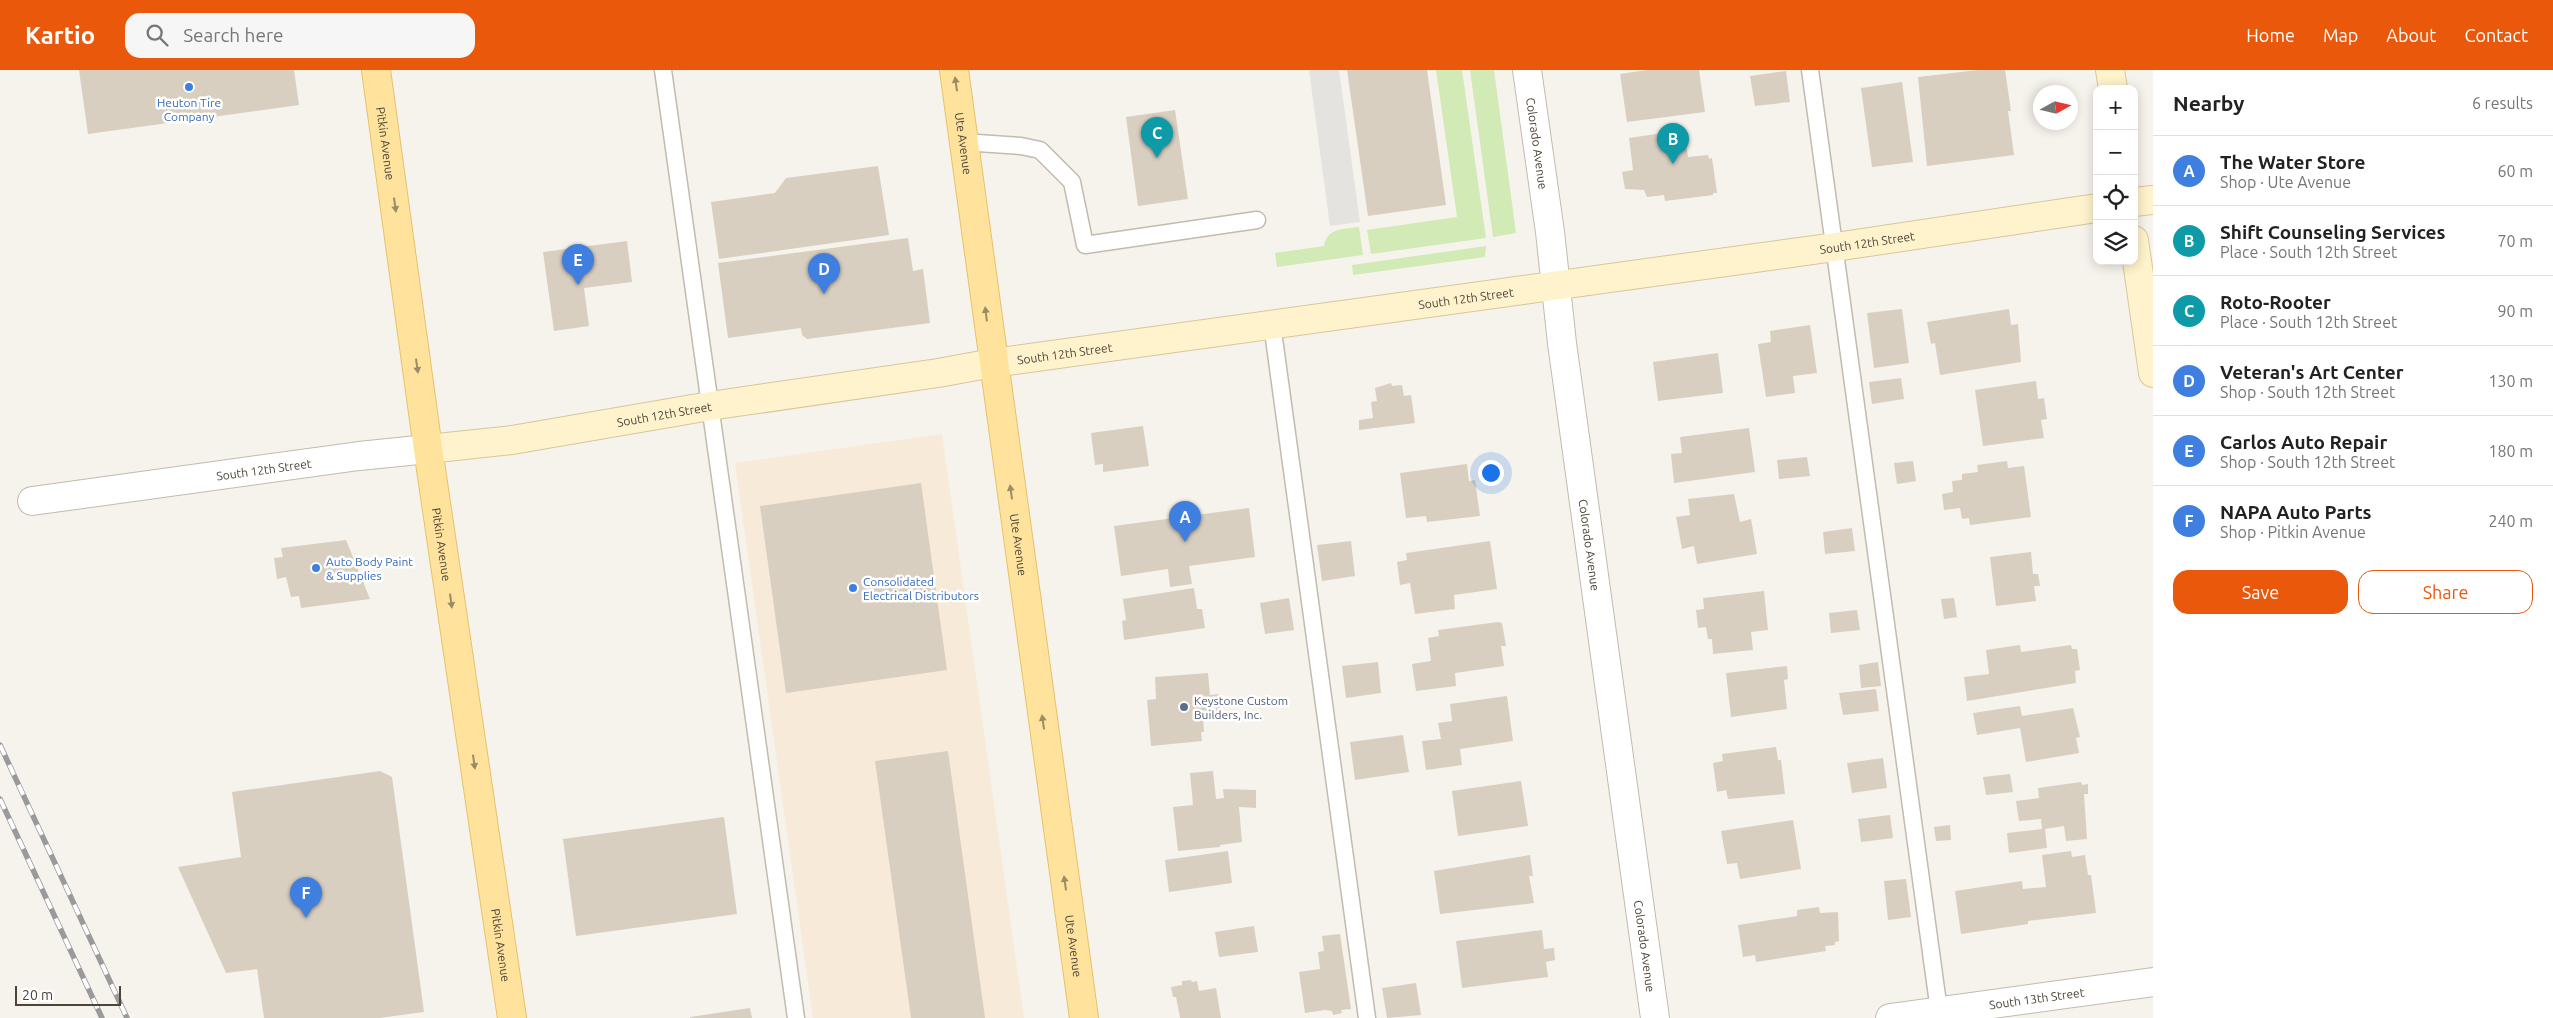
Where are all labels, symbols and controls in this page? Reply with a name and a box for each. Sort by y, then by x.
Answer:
search box [125,13,475,58]
icon: search [143,21,171,49]
text: Kartio [25,22,95,49]
text: Search here [183,24,284,46]
text: Home [2246,25,2295,45]
text: Map [2323,25,2358,45]
text: About [2386,25,2436,45]
text: Contact [2464,25,2528,45]
one-way arrow [951,76,959,92]
marker: Heuton Tire Company [183,81,195,93]
north arrow [2033,85,2078,130]
map controls [2093,85,2138,265]
button: + [2093,85,2138,130]
text: Nearby [2173,91,2244,115]
text: 6 results [2472,94,2533,112]
place label: Heuton Tire Company [157,96,221,123]
street label: Colorado Avenue [1524,97,1550,190]
street label: Pitkin Avenue [375,106,398,181]
street label: Ute Avenue [953,111,975,175]
pin: C [1141,117,1173,158]
pin: B [1657,123,1689,164]
button: − [2093,130,2138,175]
text: The Water Store [2220,151,2366,173]
text: A [2183,162,2195,180]
text: 60 m [2497,162,2533,180]
text: Shop · Ute Avenue [2220,173,2351,191]
button: locate [2093,175,2138,220]
one-way arrow [391,197,399,213]
button: layers [2093,220,2138,265]
text: Shift Counseling Services [2220,221,2446,243]
street label: South 12th Street [1819,229,1916,256]
text: B [2184,232,2194,250]
text: 70 m [2497,232,2533,250]
text: Place · South 12th Street [2220,243,2397,261]
pin: E [562,244,594,285]
pin: D [808,253,840,294]
street label: South 12th Street [1417,285,1515,311]
text: Roto-Rooter [2220,291,2331,313]
text: C [2184,302,2194,320]
text: 90 m [2497,302,2533,320]
one-way arrow [982,306,990,322]
text: Place · South 12th Street [2220,313,2397,331]
street label: South 12th Street [1016,340,1113,366]
one-way arrow [413,358,421,374]
text: Veteran's Art Center [2220,361,2404,383]
text: D [2183,372,2195,390]
text: 130 m [2488,372,2533,390]
text: Shop · South 12th Street [2220,383,2395,401]
street label: South 12th Street [616,399,713,428]
text: Carlos Auto Repair [2220,431,2387,453]
text: E [2184,442,2194,460]
text: 180 m [2488,442,2533,460]
text: Shop · South 12th Street [2220,453,2395,471]
street label: South 12th Street [215,456,313,482]
your location [1478,460,1504,486]
one-way arrow [1006,484,1014,500]
street label: Colorado Avenue [1577,498,1603,592]
pin: A [1169,501,1201,542]
text: NAPA Auto Parts [2220,501,2372,523]
street label: Pitkin Avenue [430,507,454,582]
text: F [2185,512,2194,530]
text: 240 m [2488,512,2533,530]
street label: Ute Avenue [1008,513,1030,577]
text: Shop · Pitkin Avenue [2220,523,2366,541]
place label: Auto Body Paint & Supplies [326,555,413,582]
marker: Auto Body Paint & Supplies [310,562,322,574]
button: Save [2173,570,2348,614]
button: Share [2358,570,2533,614]
place label: Consolidated Electrical Distributors [863,575,979,602]
marker: Consolidated Electrical Distributors [847,582,859,594]
one-way arrow [447,593,455,609]
place label: Keystone Custom Builders, Inc. [1194,694,1288,721]
marker: Keystone Custom Builders, Inc. [1178,701,1190,713]
one-way arrow [1039,714,1047,730]
one-way arrow [470,754,478,770]
one-way arrow [1061,875,1069,891]
pin: F [290,877,322,918]
street label: Colorado Avenue [1632,899,1658,993]
street label: Pitkin Avenue [489,908,513,983]
street label: Ute Avenue [1063,914,1085,978]
scale bar [15,983,121,1006]
street label: South 13th Street [1988,985,2085,1011]
text: 20 m [22,987,53,1003]

